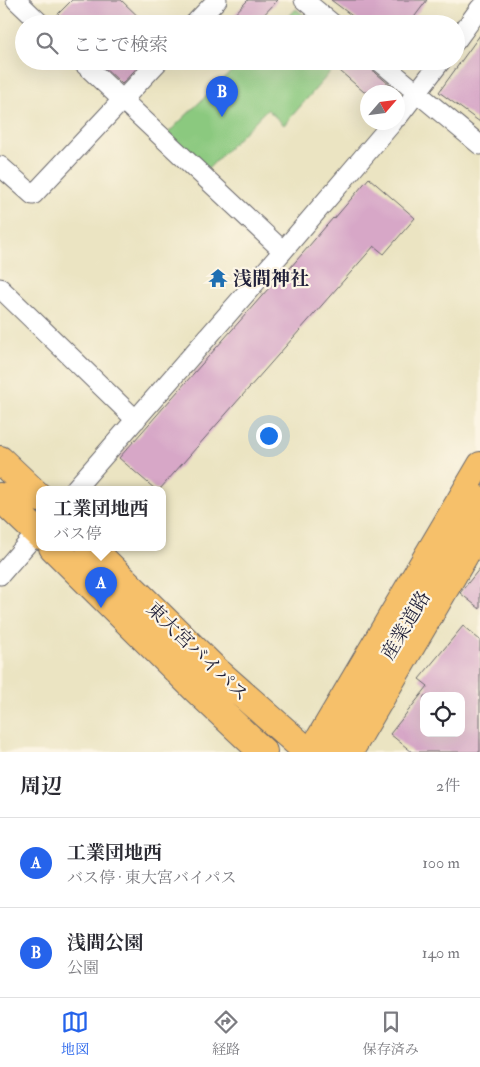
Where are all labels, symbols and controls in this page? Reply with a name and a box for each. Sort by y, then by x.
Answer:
search box [15,15,465,70]
icon: search [33,29,61,57]
text: ここで検索 [73,33,168,57]
pin: B [206,76,238,117]
north arrow [360,85,405,130]
temple icon: 浅間神社 [207,267,229,289]
place label: 浅間神社 [233,267,309,291]
your location [256,423,282,449]
popup [36,486,166,551]
text: 工業団地西 [53,497,149,521]
text: バス停 [53,524,102,544]
pin: A [85,567,117,608]
street label: 産業道路 [376,587,436,664]
street label: 東大宮バイパス [141,597,253,706]
map controls [420,692,465,737]
button: locate [420,692,465,737]
text: 周辺 [20,773,62,800]
text: 2件 [436,776,460,796]
text: 工業団地西 [67,841,162,865]
text: A [31,853,41,873]
text: 100 m [422,853,460,873]
text: バス停 · 東大宮バイパス [67,868,237,888]
text: 浅間公園 [67,931,143,955]
text: B [31,943,41,963]
text: 140 m [422,943,460,963]
text: 公園 [67,958,99,978]
tab: 地図 [61,1008,89,1058]
tab: 経路 [212,1008,240,1058]
tab: 保存済み [363,1008,419,1058]

